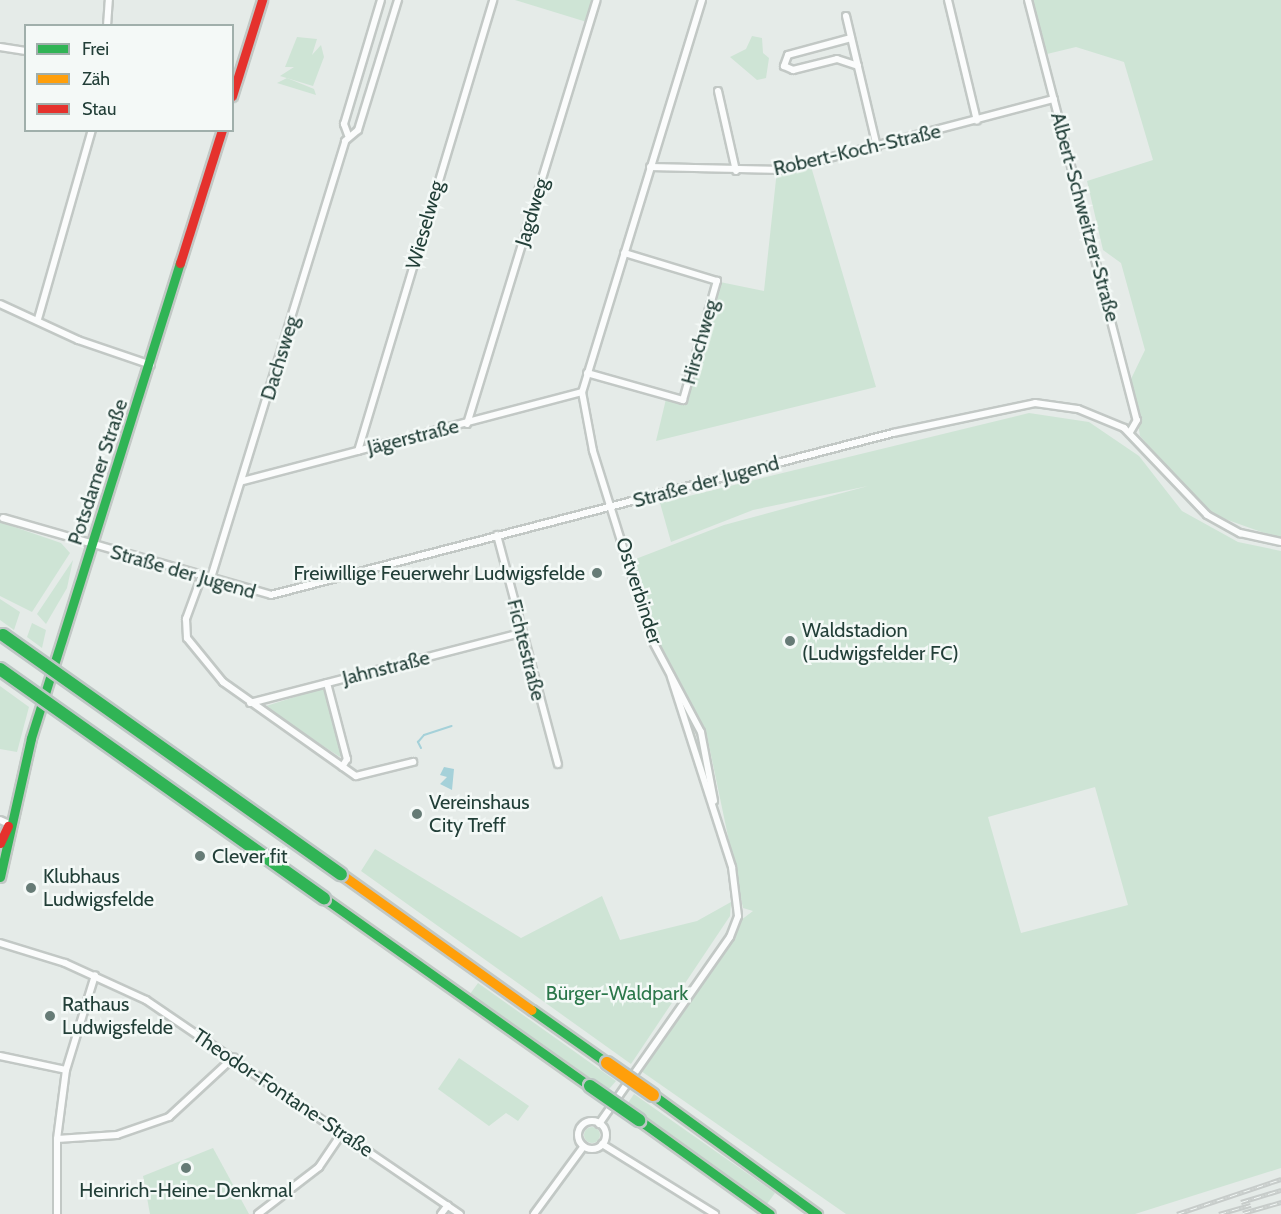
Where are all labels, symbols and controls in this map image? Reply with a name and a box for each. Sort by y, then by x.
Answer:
legend [24,24,234,132]
text: Frei [82,38,109,60]
text: Zäh [82,68,110,90]
text: Stau [82,98,116,120]
street label: Albert-Schweitzer-Straße [1045,110,1125,324]
street label: Robert-Koch-Straße [771,119,943,181]
street label: Jagdweg [510,175,554,249]
street label: Wieselweg [401,178,449,272]
street label: Hirschweg [676,297,724,387]
street label: Dachsweg [256,313,304,403]
street label: Potsdamer Straße [63,396,133,548]
street label: Jägerstraße [365,414,461,460]
street label: Straße der Jugend [630,451,782,513]
street label: Ostverbinder [610,535,668,647]
street label: Straße der Jugend [108,540,258,604]
place label: Freiwillige Feuerwehr Ludwigsfelde [294,561,585,585]
marker: Freiwillige Feuerwehr Ludwigsfelde [590,566,604,580]
street label: Fichtestraße [502,597,550,703]
place label: Waldstadion (Ludwigsfelder FC) [802,618,959,665]
marker: Waldstadion (Ludwigsfelder FC) [783,634,797,648]
street label: Jahnstraße [340,646,432,690]
place label: Vereinshaus City Treff [429,790,529,837]
marker: Vereinshaus City Treff [410,807,424,821]
place label: Clever fit [212,844,287,868]
marker: Clever fit [193,849,207,863]
place label: Klubhaus Ludwigsfelde [43,864,154,911]
marker: Klubhaus Ludwigsfelde [24,881,38,895]
park label: Bürger-Waldpark [546,981,688,1005]
place label: Rathaus Ludwigsfelde [62,993,173,1040]
marker: Rathaus Ludwigsfelde [43,1009,57,1023]
street label: Theodor-Fontane-Straße [188,1024,378,1162]
marker: Heinrich-Heine-Denkmal [179,1161,193,1175]
place label: Heinrich-Heine-Denkmal [79,1178,293,1202]

